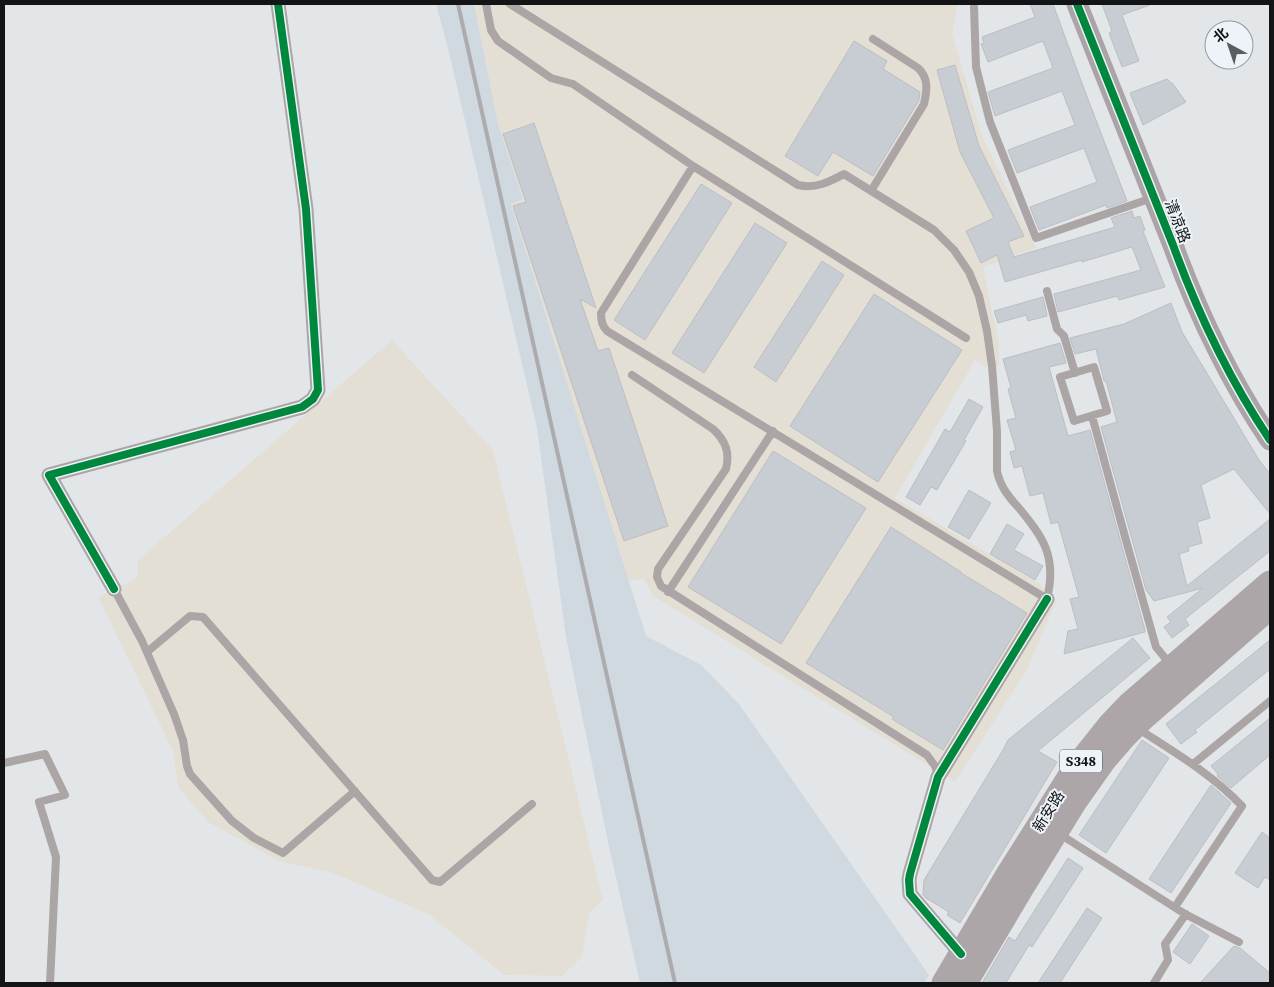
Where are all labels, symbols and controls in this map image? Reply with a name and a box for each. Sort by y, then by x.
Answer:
north arrow [1204,20,1254,70]
text: 北 [1209,23,1232,47]
street label: 清凉路 [1160,196,1196,246]
road number: S348 [1060,749,1102,772]
street label: 新安路 [1027,786,1069,836]

